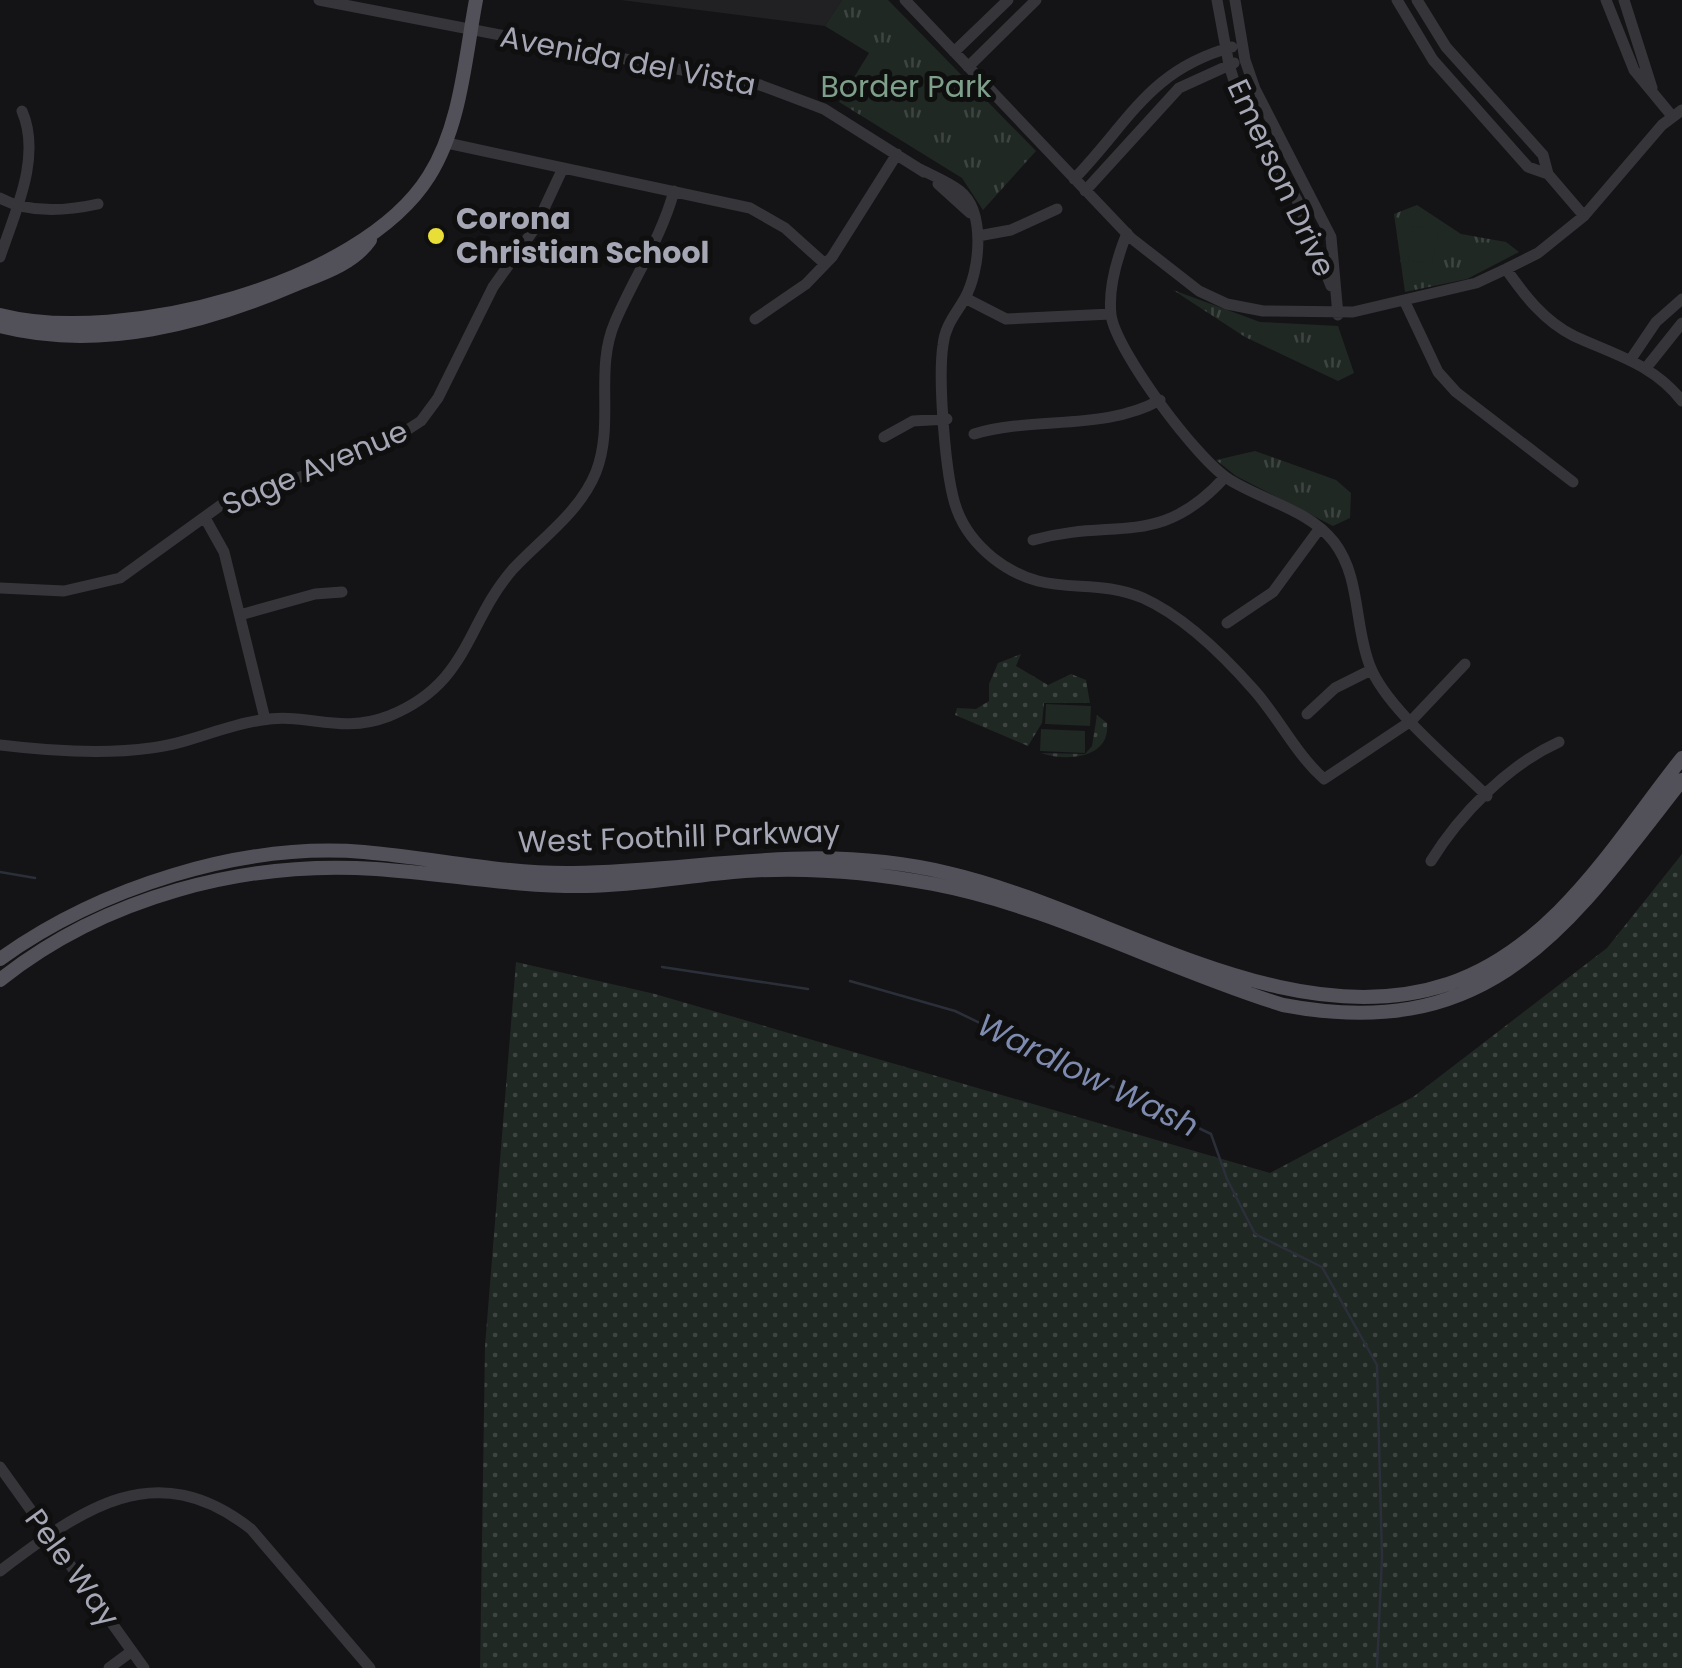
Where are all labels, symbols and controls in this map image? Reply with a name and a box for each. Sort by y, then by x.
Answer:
street label: Avenida del Vista [497,15,760,106]
park label: Border Park [820,65,992,108]
street label: Emerson Drive [1217,72,1346,284]
place label: Corona Christian School [456,197,709,274]
marker: Corona Christian School [425,225,447,247]
street label: Sage Avenue [216,409,414,526]
street label: West Foothill Parkway [517,809,841,864]
water label: Wardlow Wash [970,1002,1206,1148]
street label: Pele Way [15,1500,130,1636]

